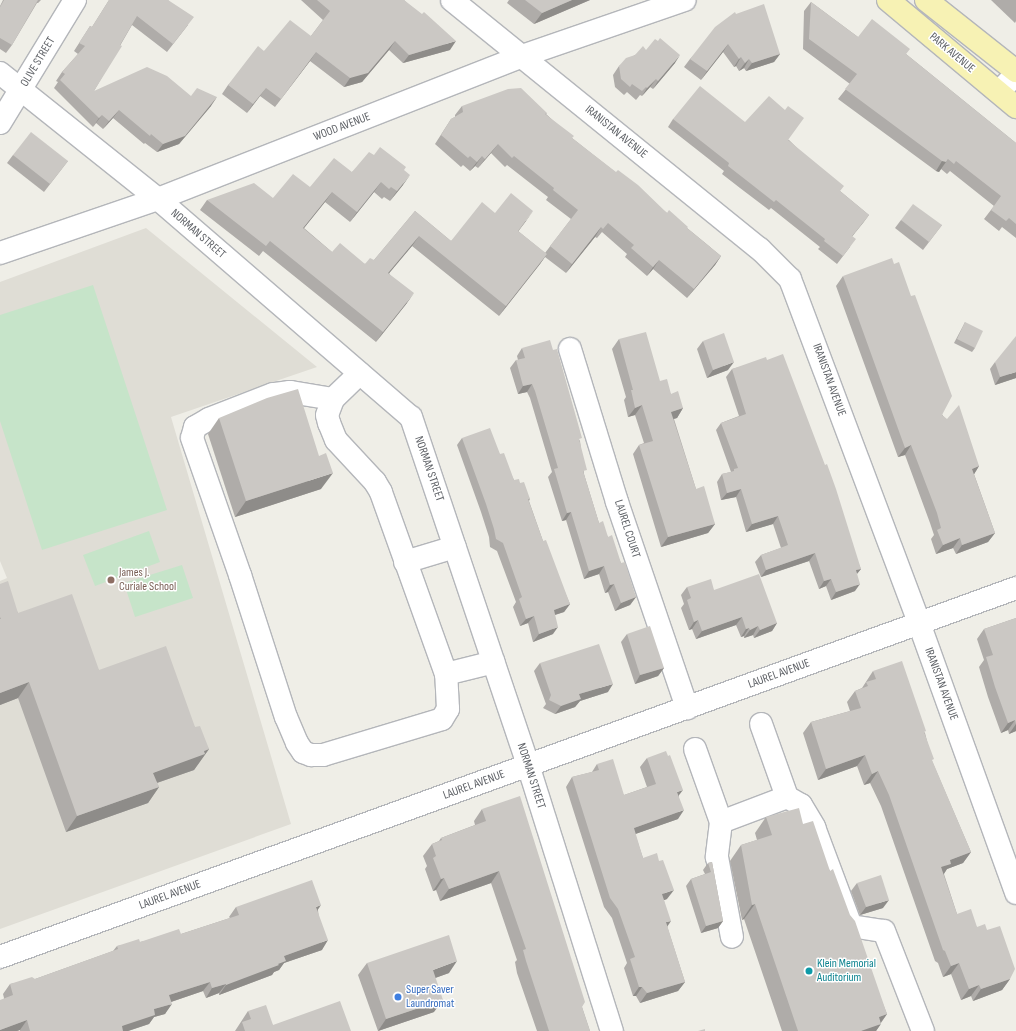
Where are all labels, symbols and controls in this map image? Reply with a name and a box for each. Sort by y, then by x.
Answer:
street label: PARK AVENUE [926,30,978,76]
street label: OLIVE STREET [18,35,58,89]
street label: IRANISTAN AVENUE [582,102,650,162]
street label: WOOD AVENUE [312,110,372,144]
street label: NORMAN STREET [168,206,228,262]
street label: IRANISTAN AVENUE [809,342,849,418]
street label: NORMAN STREET [411,434,447,504]
street label: LAUREL COURT [611,498,643,560]
place label: James J. Curiale School [119,566,176,594]
marker: James J. Curiale School [106,575,116,585]
street label: IRANISTAN AVENUE [921,646,961,722]
street label: LAUREL AVENUE [746,656,812,692]
street label: NORMAN STREET [514,741,548,811]
street label: LAUREL AVENUE [441,767,507,803]
street label: LAUREL AVENUE [137,877,203,913]
place label: Klein Memorial Auditorium [817,957,876,985]
marker: Klein Memorial Auditorium [804,966,814,976]
place label: Super Saver Laundromat [406,983,454,1011]
marker: Super Saver Laundromat [393,992,403,1002]

